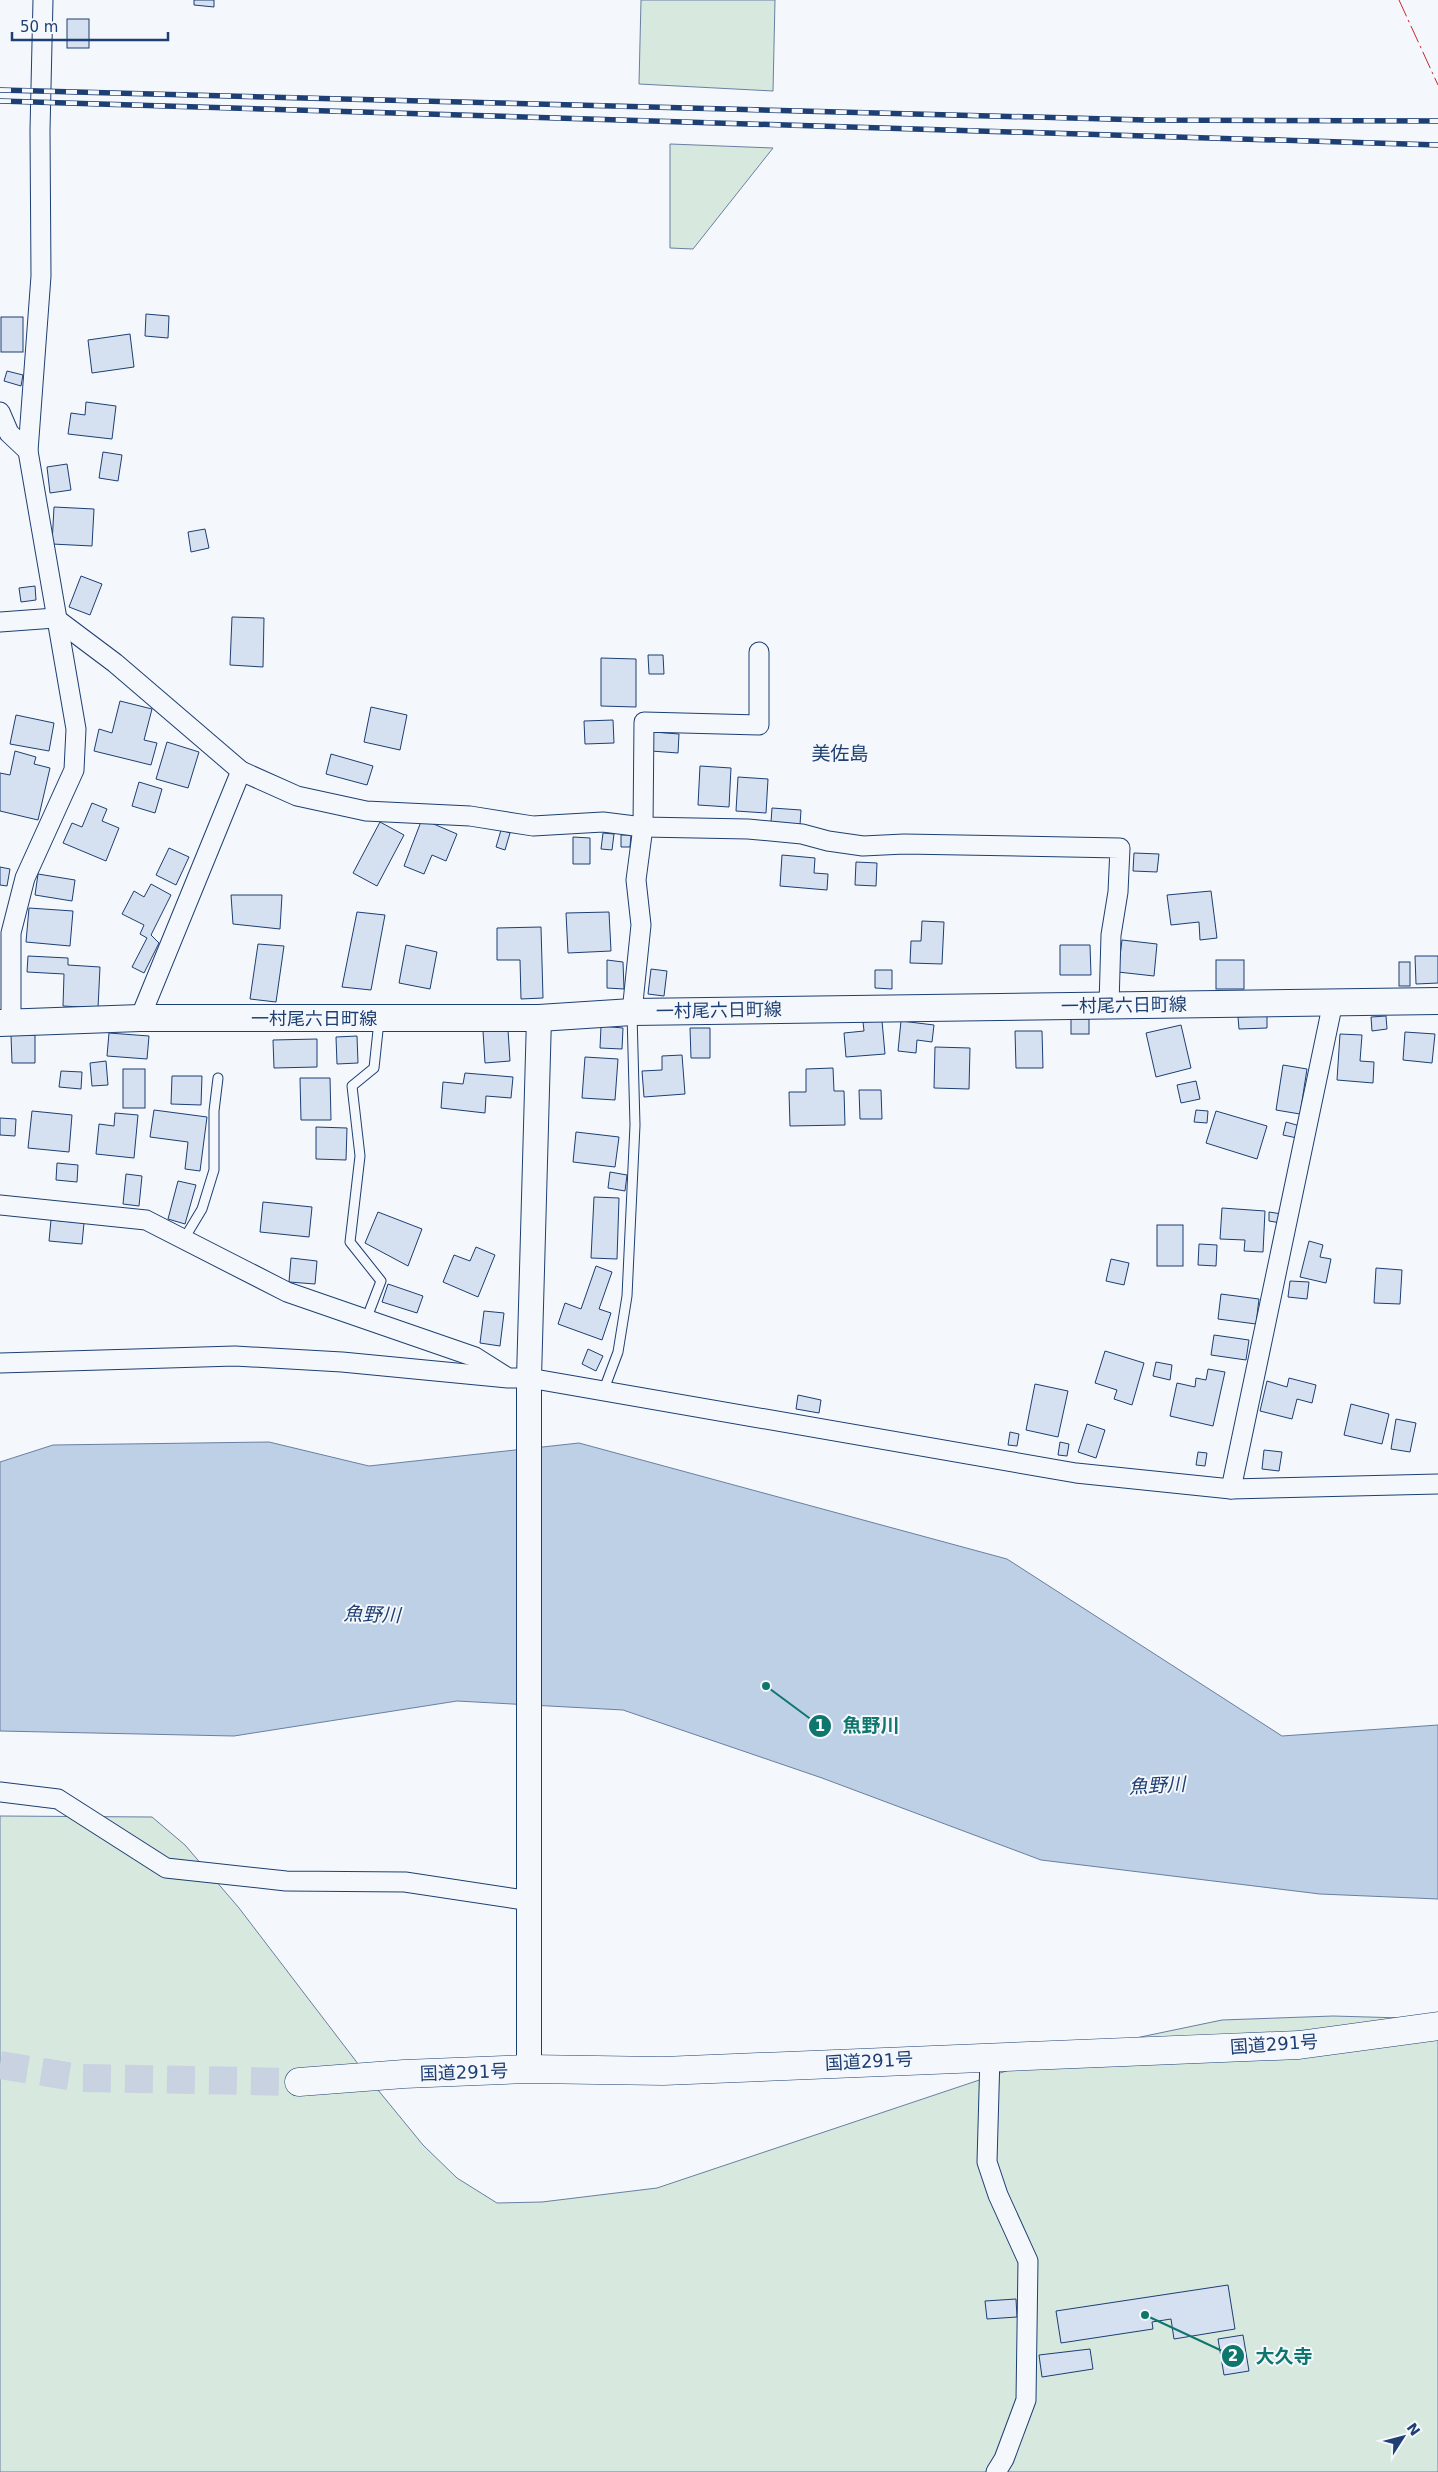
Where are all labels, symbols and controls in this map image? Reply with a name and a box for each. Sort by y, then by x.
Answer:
scale bar [12,10,169,42]
text: 50 m [20,18,58,36]
district label: 美佐島 [811,742,869,764]
street label: 一村尾六日町線 [1061,993,1187,1017]
street label: 一村尾六日町線 [656,998,782,1022]
street label: 一村尾六日町線 [251,1008,377,1029]
water label: 魚野川 [343,1602,403,1626]
callout: 魚野川 [807,1709,909,1743]
text: 魚野川 [842,1714,900,1736]
text: 1 [815,1717,825,1735]
water label: 魚野川 [1128,1772,1188,1797]
street label: 国道291号 [1229,2030,1319,2058]
street label: 国道291号 [824,2048,914,2074]
street label: 国道291号 [419,2060,509,2084]
callout: 大久寺 [1221,2339,1323,2373]
text: 大久寺 [1255,2345,1313,2367]
text: 2 [1228,2347,1238,2365]
north arrow [1378,2412,1428,2462]
text: N [1404,2420,1423,2439]

